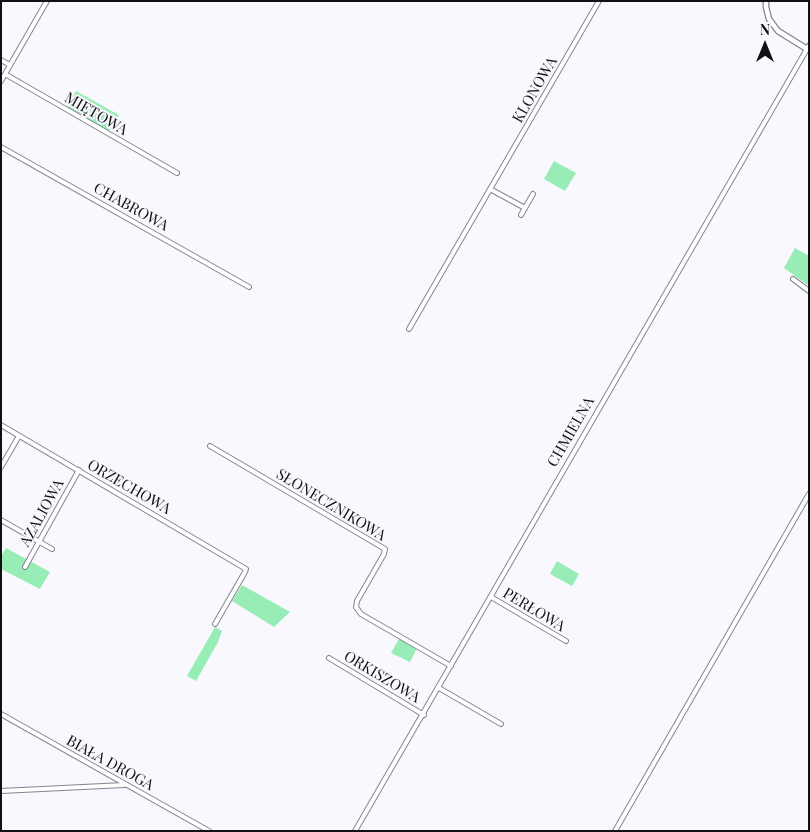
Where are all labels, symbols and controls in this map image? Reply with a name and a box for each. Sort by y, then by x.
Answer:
north arrow [740,20,790,70]
text: N [760,20,770,39]
street label: KLONOWA [509,54,561,126]
street label: MIĘTOWA [61,89,131,139]
street label: CHABROWA [90,179,172,235]
street label: CHMIELNA [544,394,598,470]
street label: ORZECHOWA [84,456,174,518]
street label: SŁONECZNIKOWA [273,465,389,545]
street label: AZALIOWA [16,476,68,550]
street label: PERŁOWA [500,584,568,636]
street label: ORKISZOWA [341,647,423,707]
street label: BIAŁA DROGA [63,732,157,794]

